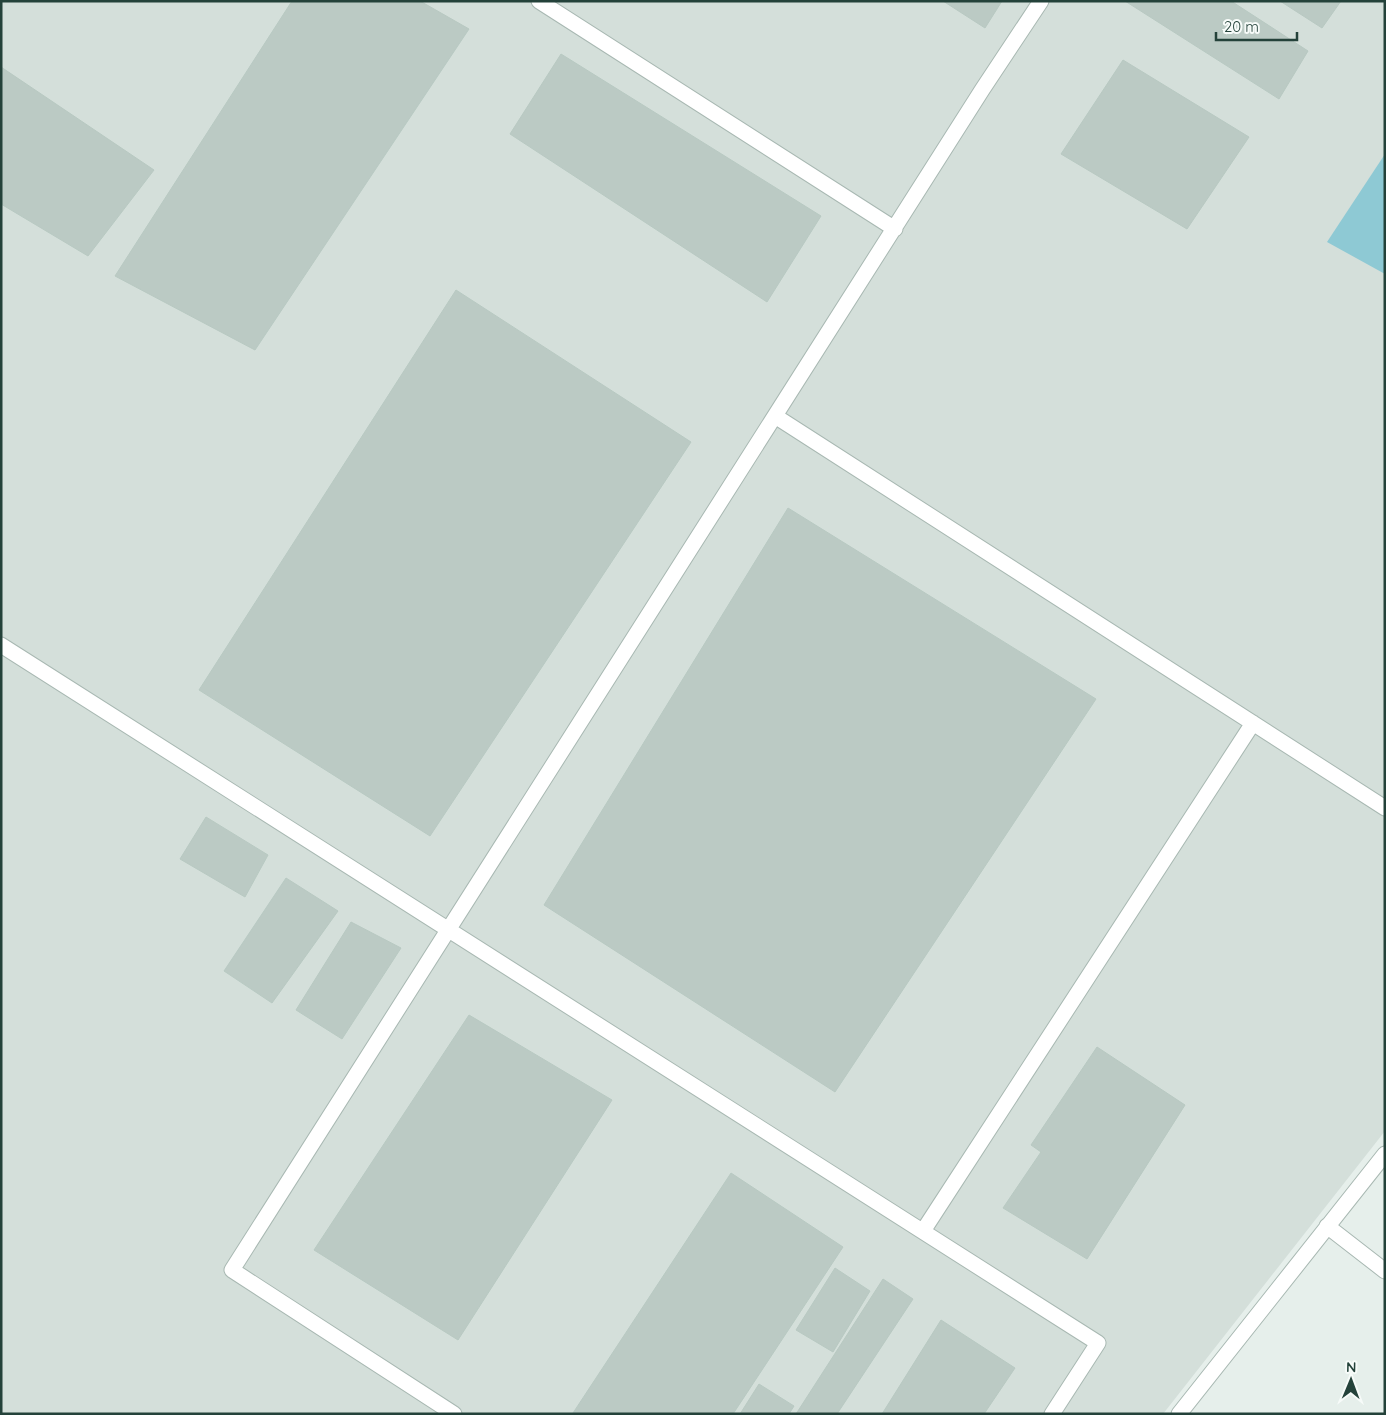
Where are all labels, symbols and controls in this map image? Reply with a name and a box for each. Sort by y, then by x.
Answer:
scale bar [1216,10,1297,42]
text: 20 m [1224,17,1259,36]
north arrow [1326,1355,1376,1405]
text: N [1346,1358,1357,1376]

